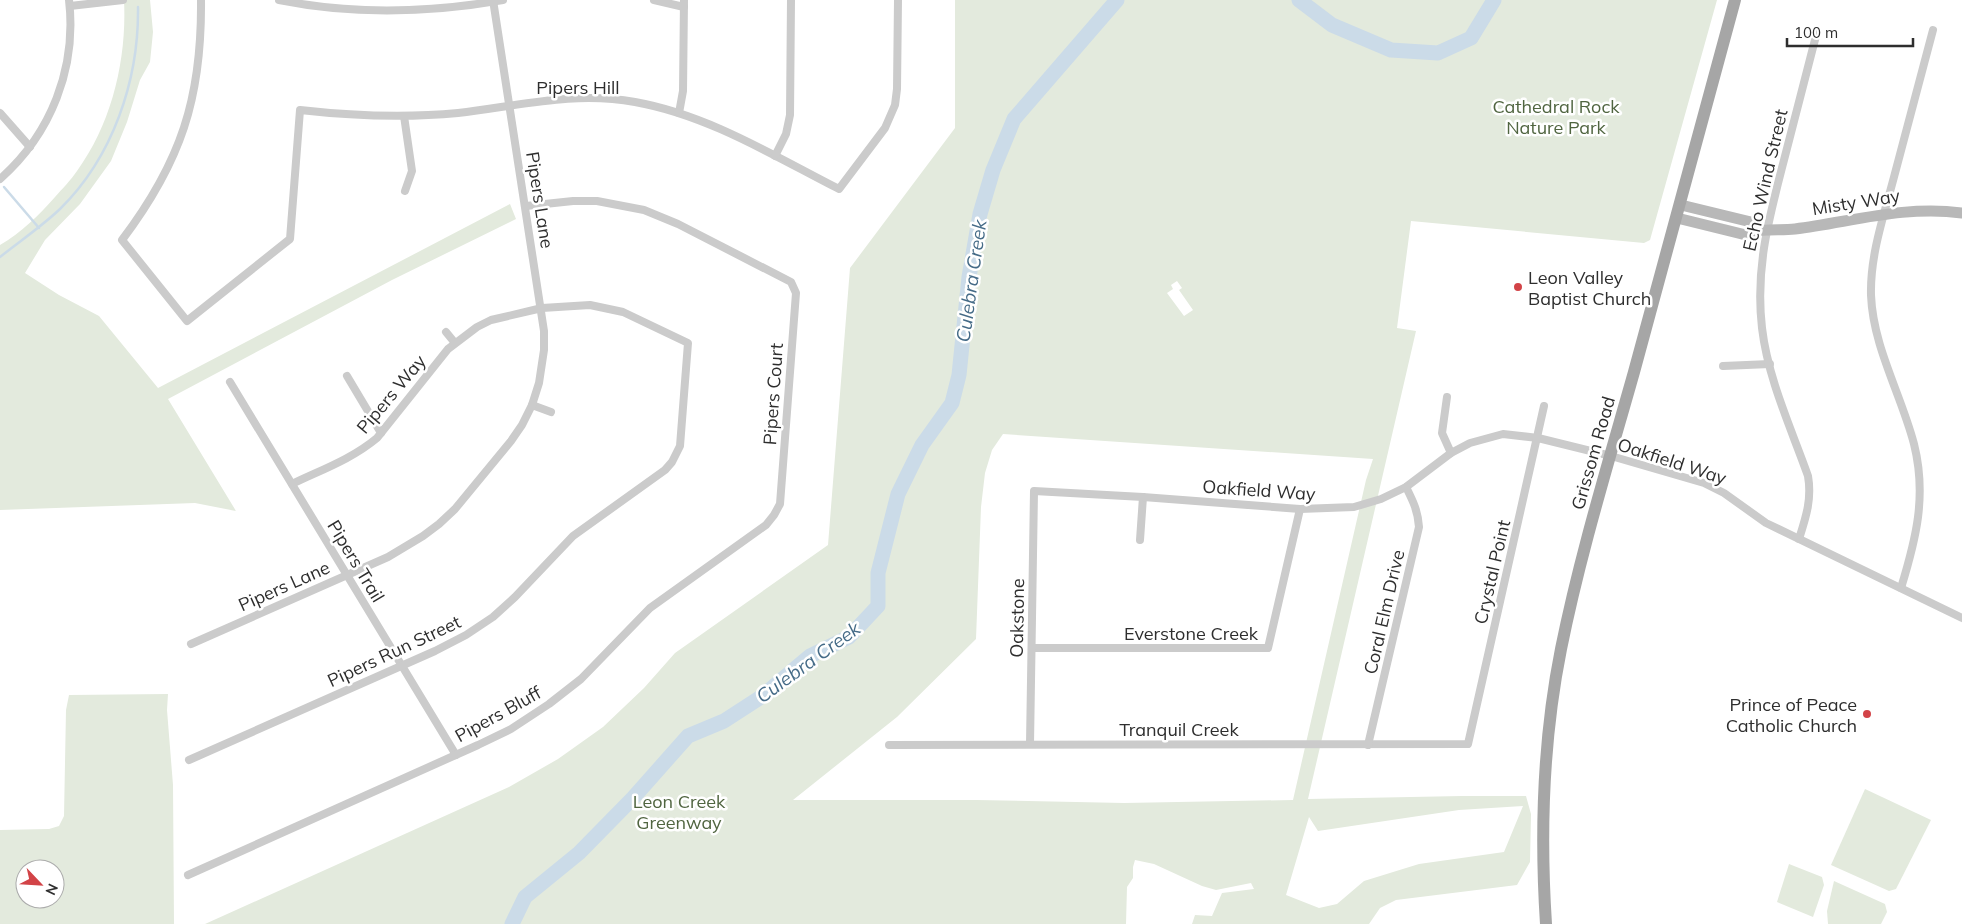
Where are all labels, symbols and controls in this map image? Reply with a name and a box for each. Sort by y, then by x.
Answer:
scale bar [1787,15,1913,47]
text: 100 m [1794,23,1838,42]
street label: Pipers Hill [536,76,620,99]
park label: Cathedral Rock Nature Park [1492,95,1620,139]
street label: Echo Wind Street [1737,107,1793,253]
street label: Pipers Lane [521,150,559,250]
street label: Misty Way [1810,184,1902,220]
water label: Culebra Creek [951,217,992,344]
place label: Leon Valley Baptist Church [1528,266,1651,310]
marker: Leon Valley Baptist Church [1512,281,1524,293]
street label: Pipers Court [758,342,788,446]
street label: Pipers Way [351,350,431,438]
street label: Grissom Road [1566,394,1620,512]
street label: Oakfield Way [1615,433,1730,490]
street label: Oakfield Way [1202,475,1317,505]
street label: Pipers Trail [322,516,390,606]
street label: Crystal Point [1469,518,1515,626]
street label: Coral Elm Drive [1359,548,1409,676]
street label: Pipers Lane [235,556,333,616]
street label: Oakstone [1005,578,1029,658]
street label: Pipers Run Street [324,610,464,692]
water label: Culebra Creek [751,615,866,708]
street label: Everstone Creek [1124,622,1259,645]
street label: Pipers Bluff [451,680,546,747]
place label: Prince of Peace Catholic Church [1726,693,1857,737]
marker: Prince of Peace Catholic Church [1861,708,1873,720]
street label: Tranquil Creek [1119,718,1239,741]
park label: Leon Creek Greenway [633,790,726,834]
north arrow [15,859,65,909]
text: N [41,881,62,898]

